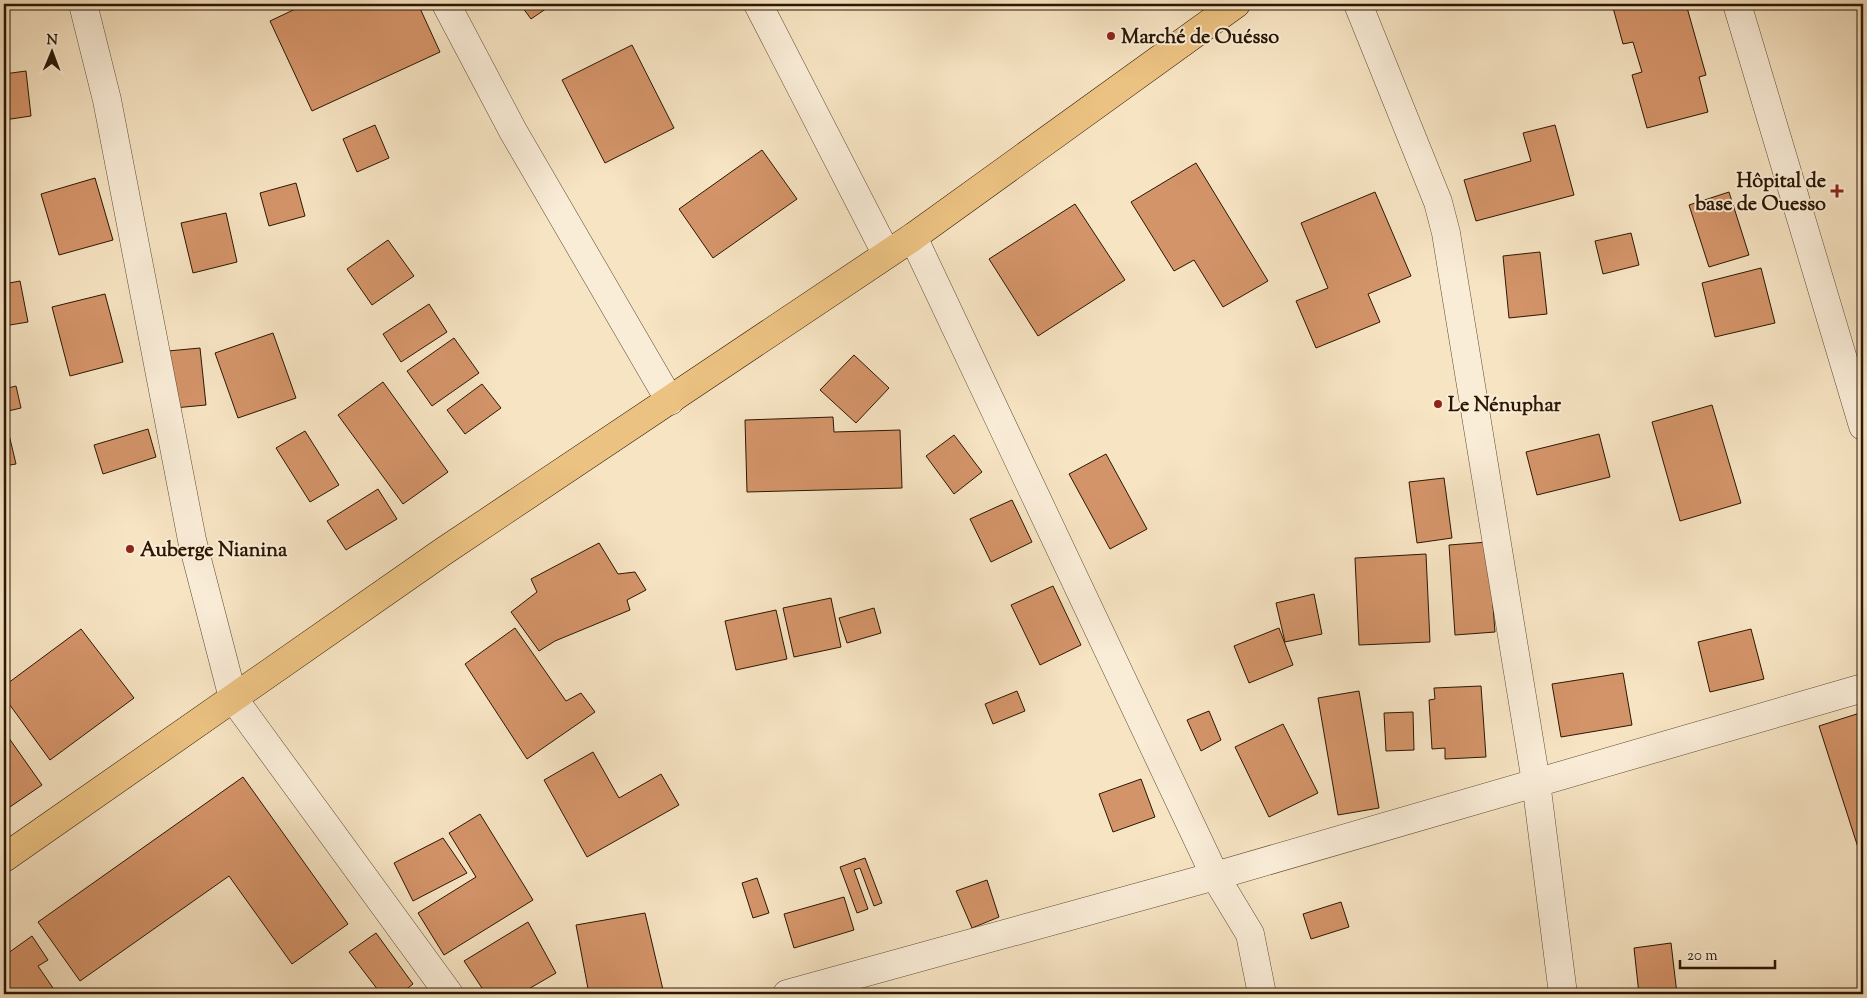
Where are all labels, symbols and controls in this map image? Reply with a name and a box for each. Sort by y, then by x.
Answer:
place label: Marché de Ouésso [1121,24,1279,53]
north arrow [28,28,78,78]
marker: Marché de Ouésso [1105,30,1117,42]
text: N [46,31,58,51]
place label: Hôpital de base de Ouesso [1694,168,1826,220]
marker: Hôpital de base de Ouesso [1830,184,1844,198]
place label: Le Nénuphar [1448,392,1561,421]
marker: Le Nénuphar [1432,398,1444,410]
place label: Auberge Nianina [140,537,288,566]
marker: Auberge Nianina [124,543,136,555]
scale bar [1680,938,1774,970]
text: 20 m [1687,946,1718,967]

